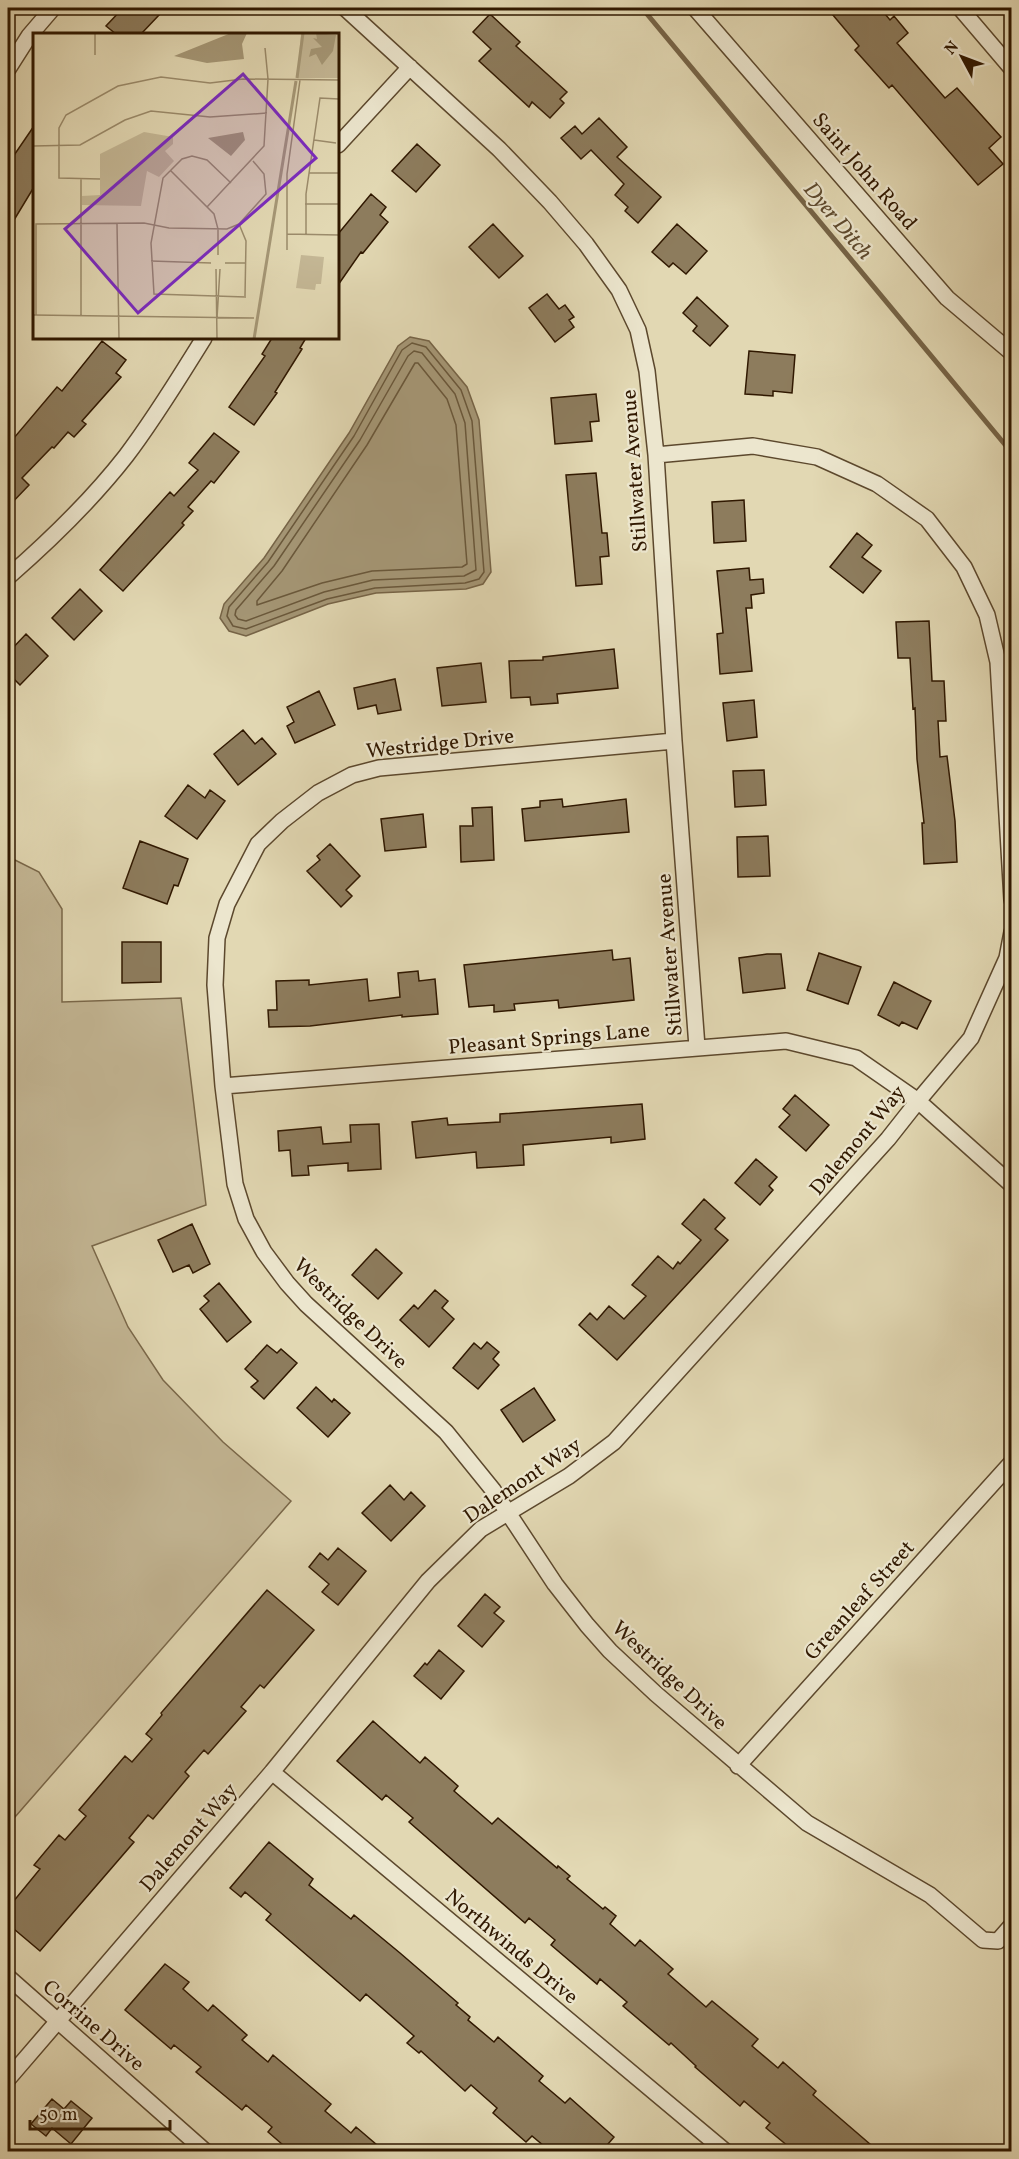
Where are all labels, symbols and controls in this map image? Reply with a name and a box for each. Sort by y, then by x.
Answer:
north arrow [932,27,992,87]
inset map [33,33,339,339]
text: N [940,37,965,60]
street label: Saint John Road [805,107,923,237]
water label: Dyer Ditch [795,176,879,267]
street label: Stillwater Avenue [615,389,656,553]
street label: Westridge Drive [365,722,516,767]
street label: Stillwater Avenue [650,873,691,1037]
street label: Pleasant Springs Lane [447,1016,651,1063]
street label: Dalemont Way [803,1079,913,1202]
street label: Westridge Drive [286,1252,414,1376]
street label: Dalemont Way [458,1431,588,1531]
street label: Greanleaf Street [798,1535,922,1667]
street label: Westridge Drive [605,1615,733,1737]
street label: Dalemont Way [134,1777,245,1899]
street label: Northwinds Drive [438,1883,584,2012]
street label: Corrine Drive [36,1974,150,2079]
scale bar [30,2093,170,2131]
text: 50 m [39,2103,78,2128]

